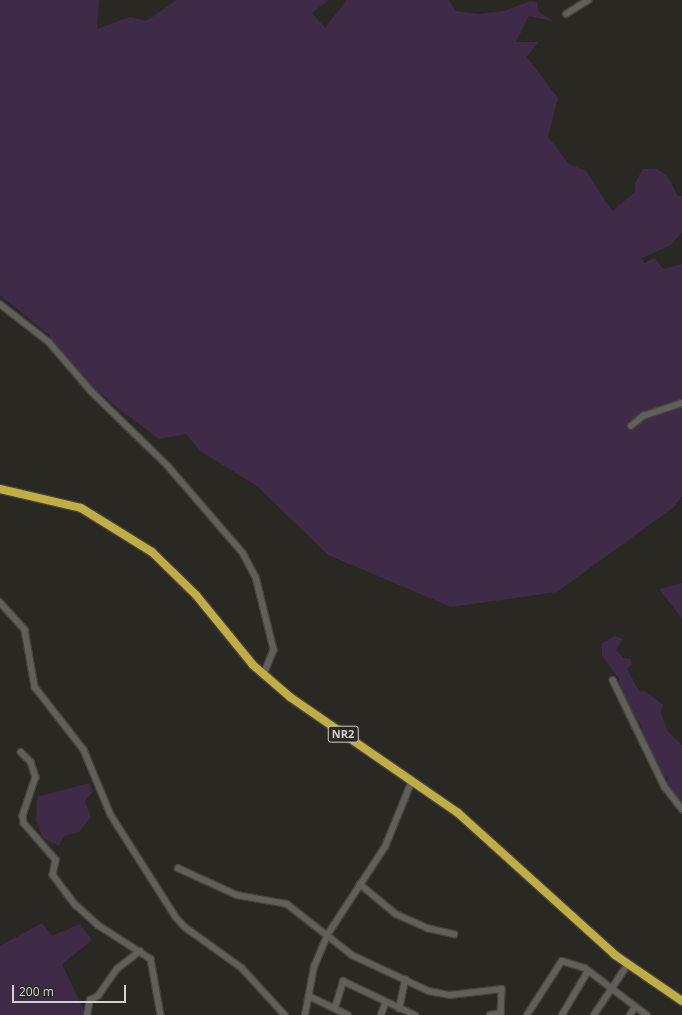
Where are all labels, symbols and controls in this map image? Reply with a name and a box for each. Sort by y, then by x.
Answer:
road number: NR2 [327,725,359,743]
scale bar [14,977,128,1003]
text: 200 m [19,983,54,1000]

